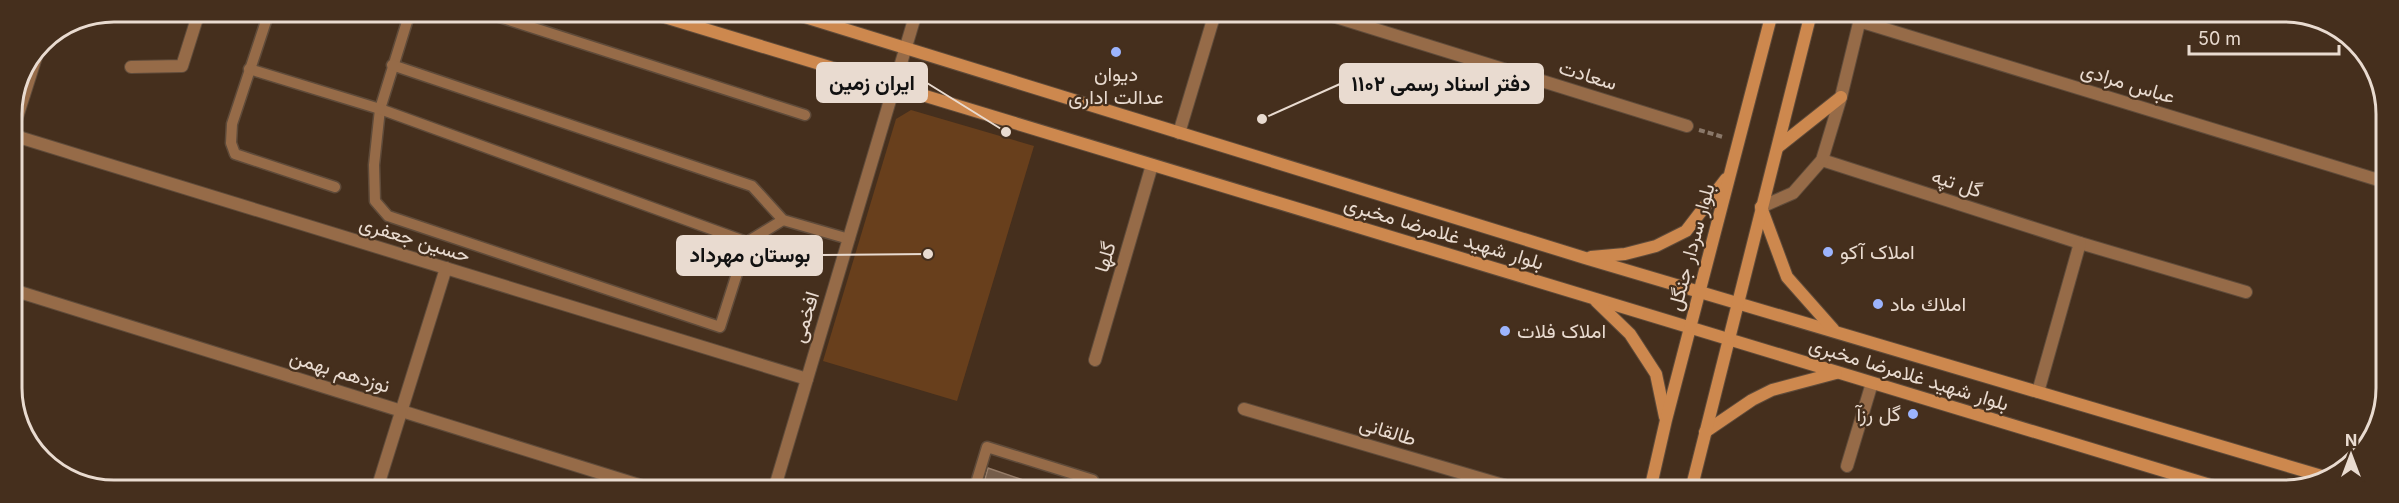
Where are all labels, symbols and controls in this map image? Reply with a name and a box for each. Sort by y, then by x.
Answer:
scale bar [2189,18,2339,56]
text: 50 m [2198,28,2241,49]
marker: دیوان عدالت اداری [1109,45,1123,59]
street label: سعادت [1556,55,1620,95]
street label: عباس مرادی [2078,57,2178,110]
place label: دیوان عدالت اداری [1068,62,1164,110]
callout: ایران زمین [817,63,927,102]
callout: دفتر اسناد رسمی ۱۱۰۲ [1340,64,1543,103]
text: ایران زمین [829,70,915,96]
text: دفتر اسناد رسمی ۱۱۰۲ [1351,71,1531,97]
street label: گل تپه [1928,164,1985,204]
street label: بلوار سردار جنگل [1663,181,1720,313]
street label: بلوار شهید غلامرضا مخبری [1341,191,1547,276]
street label: حسین جعفری [356,211,473,268]
callout: بوستان مهرداد [677,236,822,275]
street label: گلها [1089,239,1122,275]
place label: املاک آکو [1840,240,1915,265]
text: بوستان مهرداد [690,242,810,268]
marker: املاک آکو [1821,245,1835,259]
street label: افخمی [786,289,824,345]
place label: املاك ماد [1890,292,1966,316]
marker: املاك ماد [1871,297,1885,311]
place label: املاک فلات [1517,319,1606,343]
marker: املاک فلات [1498,324,1512,338]
street label: بلوار شهید غلامرضا مخبری [1806,332,2012,417]
street label: نوزدهم بهمن [287,344,393,399]
place label: گل رزآ [1854,402,1901,427]
marker: گل رزآ [1906,407,1920,421]
street label: طالقانی [1357,411,1419,451]
north arrow [2321,425,2381,485]
text: N [2345,430,2357,450]

